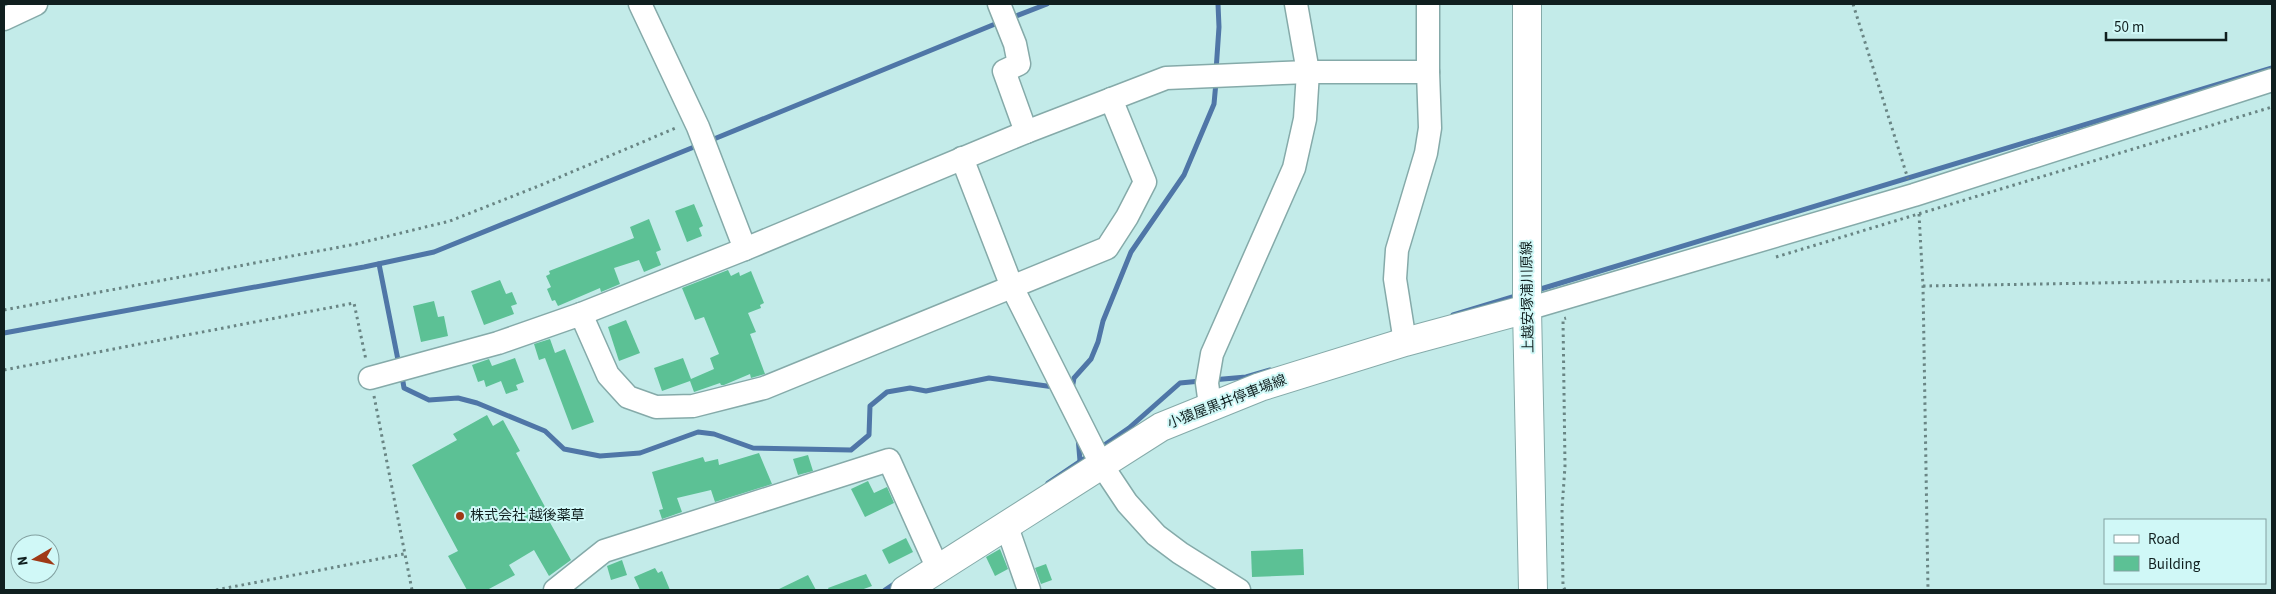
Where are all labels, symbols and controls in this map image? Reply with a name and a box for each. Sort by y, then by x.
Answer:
scale bar [2106,10,2226,42]
text: 50 m [2114,17,2144,38]
street label: 上越安塚浦川原線 [1517,241,1539,353]
street label: 小猿屋黒井停車場線 [1165,370,1289,434]
place label: 株式会社 越後薬草 [470,506,585,526]
marker: 株式会社 越後薬草 [454,510,466,522]
legend [2104,519,2266,584]
text: Road [2148,529,2180,550]
north arrow [10,534,60,584]
text: Building [2148,554,2201,575]
text: N [13,555,34,567]

